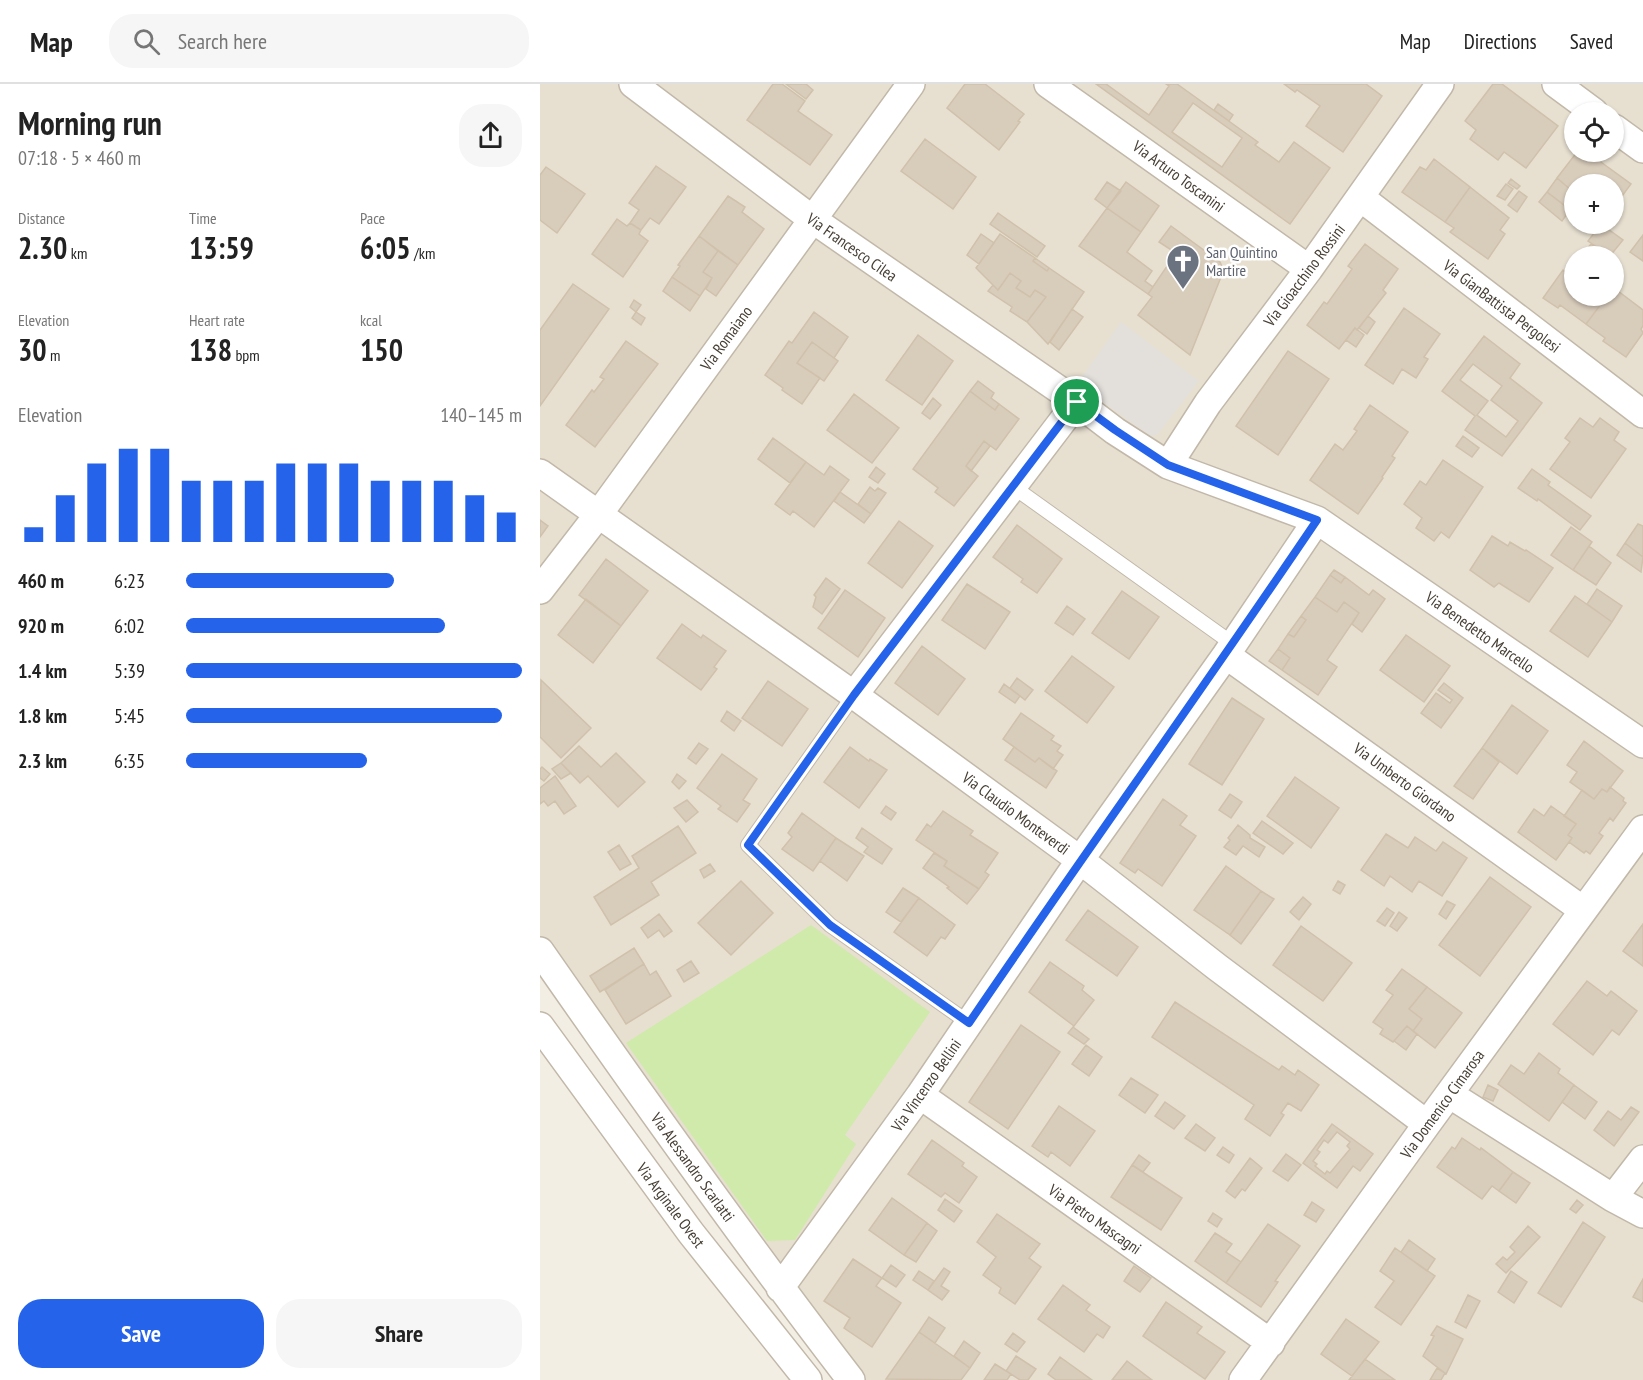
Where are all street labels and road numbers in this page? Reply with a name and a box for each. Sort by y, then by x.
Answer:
street label: Via Arturo Toscanini [1128,135,1229,216]
street label: Via Francesco Cilea [802,208,901,286]
street label: Via Gioacchino Rossini [1258,220,1349,331]
street label: Via GianBattista Pergolesi [1438,255,1565,357]
street label: Via Romaiano [695,302,756,375]
street label: Via Benedetto Marcello [1421,586,1538,677]
street label: Via Umberto Giordano [1349,737,1460,826]
street label: Via Claudio Monteverdi [957,767,1074,859]
street label: Via Vincenzo Bellini [886,1035,965,1136]
street label: Via Domenico Cimarosa [1395,1046,1488,1163]
street label: Via Alessandro Scarlatti [646,1108,739,1225]
street label: Via Arginale Ovest [632,1158,710,1252]
street label: Via Pietro Mascagni [1044,1179,1145,1258]

